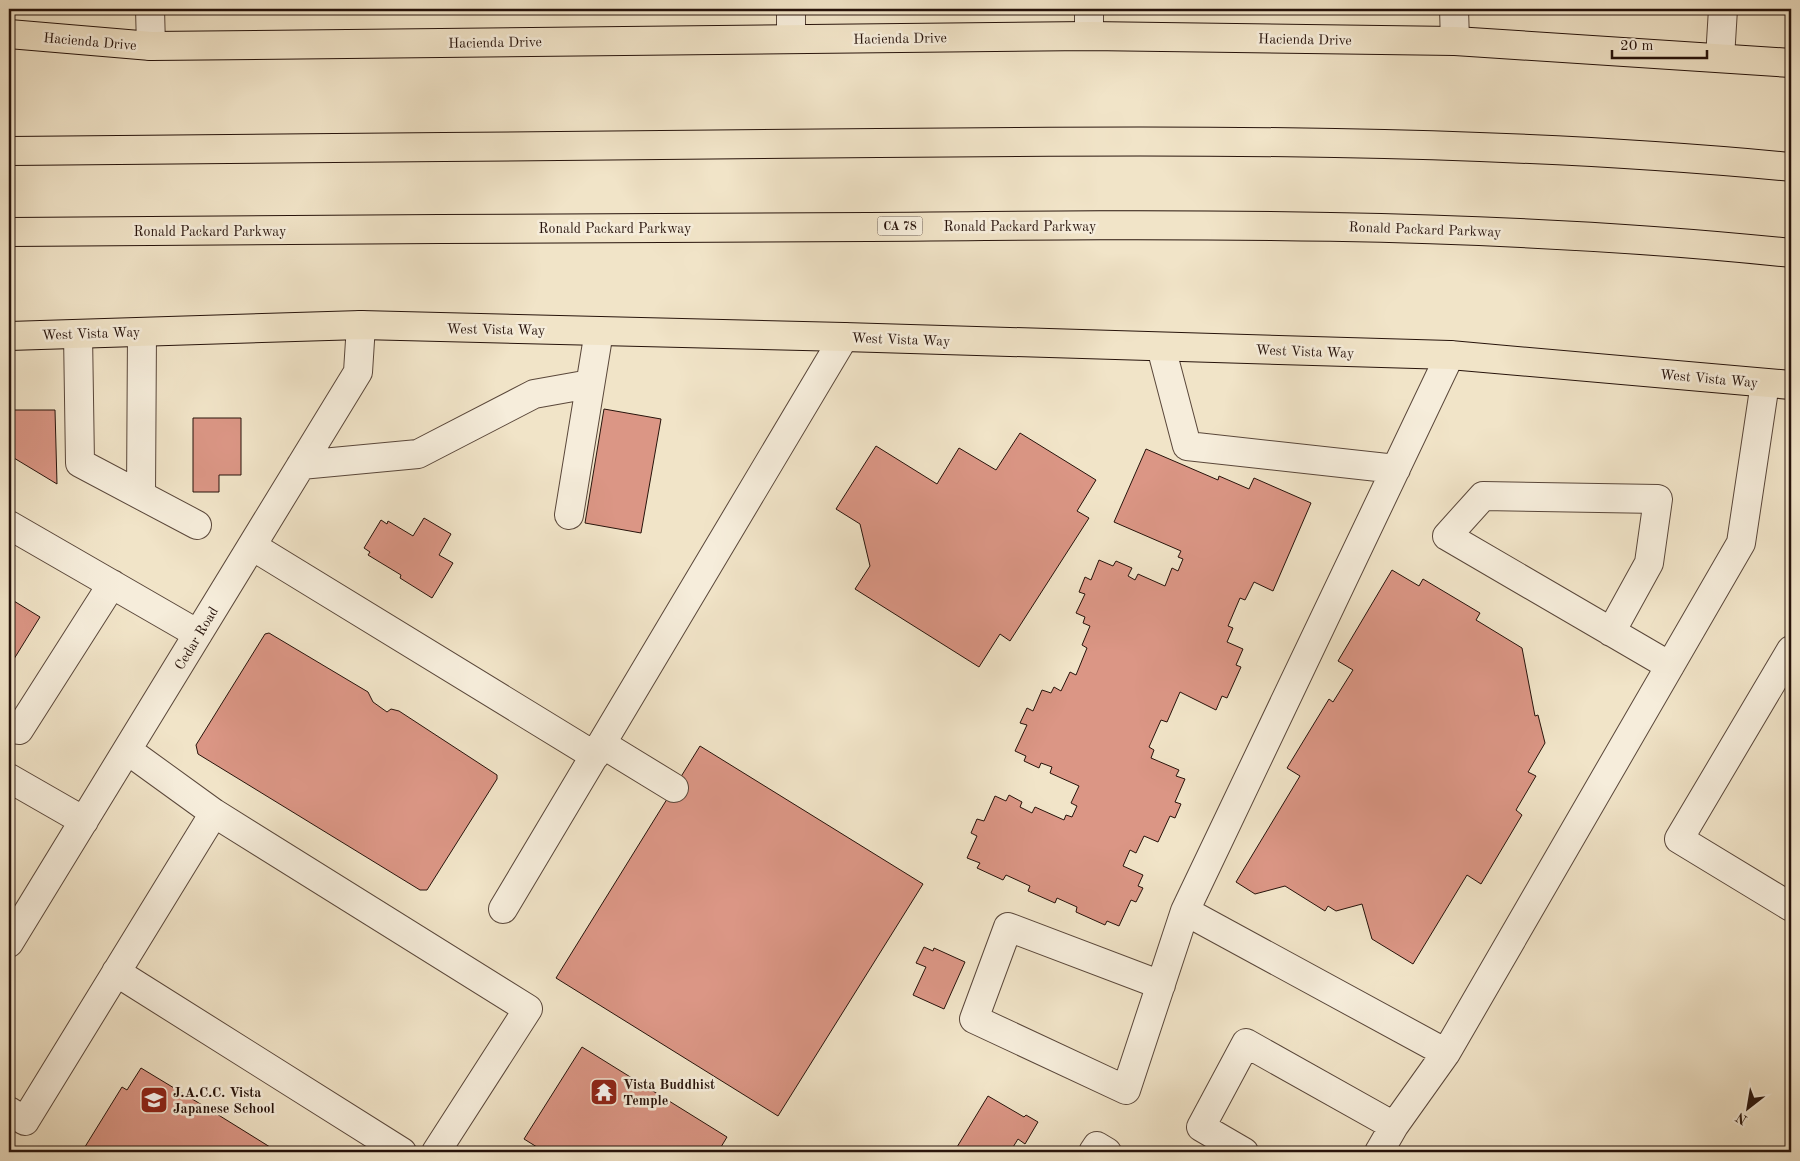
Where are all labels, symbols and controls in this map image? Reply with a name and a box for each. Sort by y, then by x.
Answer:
scale bar [1612,28,1708,60]
street label: Hacienda Drive [43,31,137,53]
street label: Hacienda Drive [853,31,947,47]
street label: Hacienda Drive [1258,32,1352,48]
street label: Hacienda Drive [448,35,542,51]
text: 20 m [1620,39,1654,54]
road number: CA 78 [878,217,922,236]
street label: Ronald Packard Parkway [944,220,1097,234]
street label: Ronald Packard Parkway [1348,220,1502,240]
street label: Ronald Packard Parkway [539,222,692,236]
street label: Ronald Packard Parkway [134,225,287,239]
street label: West Vista Way [447,322,546,338]
street label: West Vista Way [41,325,141,343]
street label: West Vista Way [851,331,951,349]
street label: West Vista Way [1255,343,1355,361]
street label: West Vista Way [1659,368,1759,390]
street label: Cedar Road [173,605,221,673]
temple icon: Vista Buddhist Temple [589,1077,619,1107]
place label: Vista Buddhist Temple [623,1078,715,1108]
north arrow [1722,1084,1772,1134]
school or university icon: J.A.C.C. Vista Japanese School [139,1085,169,1115]
place label: J.A.C.C. Vista Japanese School [173,1086,275,1116]
text: N [1733,1109,1750,1127]

